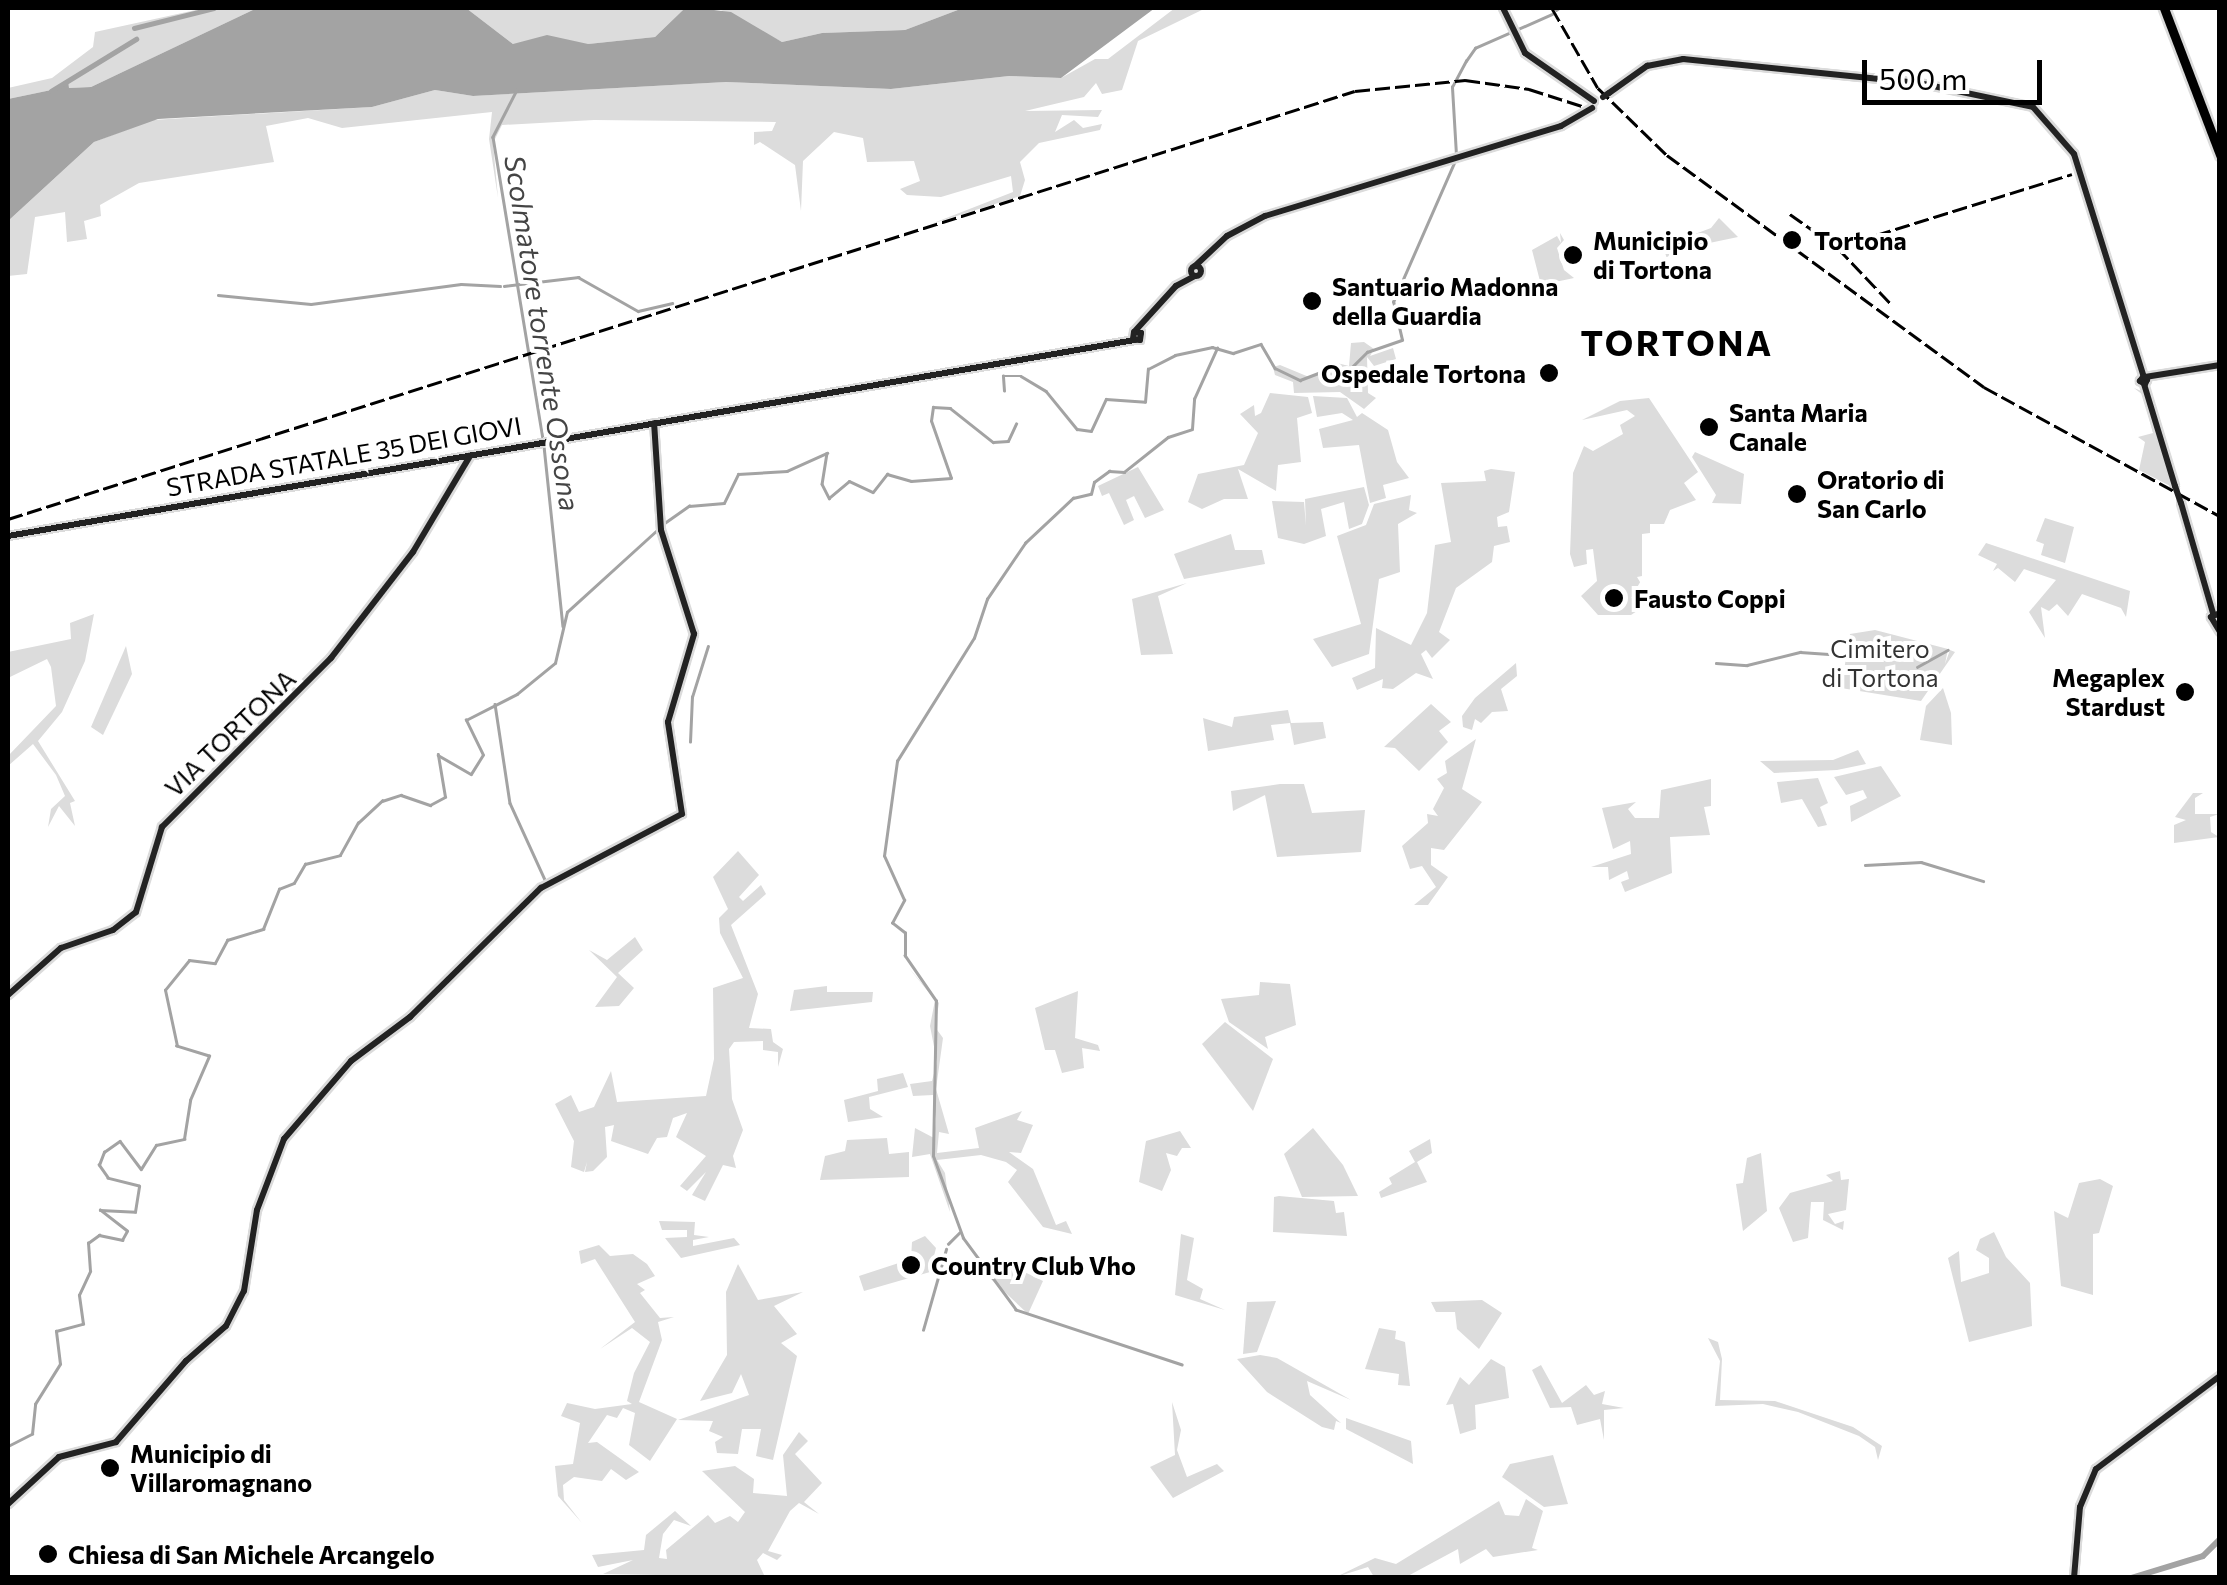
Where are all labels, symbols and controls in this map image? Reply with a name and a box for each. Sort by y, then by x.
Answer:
scale bar [1867,40,2047,102]
text: 500 m [1879,59,1967,96]
water label: Scolmatore torrente Ossona [498,153,588,513]
place label: Tortona [1814,225,1907,255]
place label: Municipio di Tortona [1593,226,1712,285]
marker: Tortona [1779,227,1805,253]
marker: Municipio di Tortona [1562,244,1584,266]
place label: Santuario Madonna della Guardia [1332,272,1558,331]
marker: Santuario Madonna della Guardia [1301,290,1323,312]
district label: TORTONA [1580,321,1774,363]
place label: Ospedale Tortona [1321,358,1526,388]
marker: Ospedale Tortona [1536,360,1562,386]
place label: Santa Maria Canale [1729,398,1868,457]
street label: STRADA STATALE 35 DEI GIOVI [164,410,524,502]
marker: Santa Maria Canale [1698,416,1720,438]
place label: Oratorio di San Carlo [1817,465,1945,524]
marker: Oratorio di San Carlo [1786,483,1808,505]
place label: Fausto Coppi [1634,583,1786,613]
marker: Fausto Coppi [1603,587,1625,609]
park label: Cimitero di Tortona [1821,634,1939,693]
street label: VIA TORTONA [158,663,302,803]
place label: Megaplex Stardust [2052,663,2165,722]
marker: Megaplex Stardust [2174,681,2196,703]
place label: Country Club Vho [931,1250,1136,1280]
marker: Country Club Vho [900,1254,922,1276]
place label: Municipio di Villaromagnano [130,1439,312,1498]
marker: Municipio di Villaromagnano [99,1457,121,1479]
place label: Chiesa di San Michele Arcangelo [68,1539,435,1569]
marker: Chiesa di San Michele Arcangelo [37,1543,59,1565]

